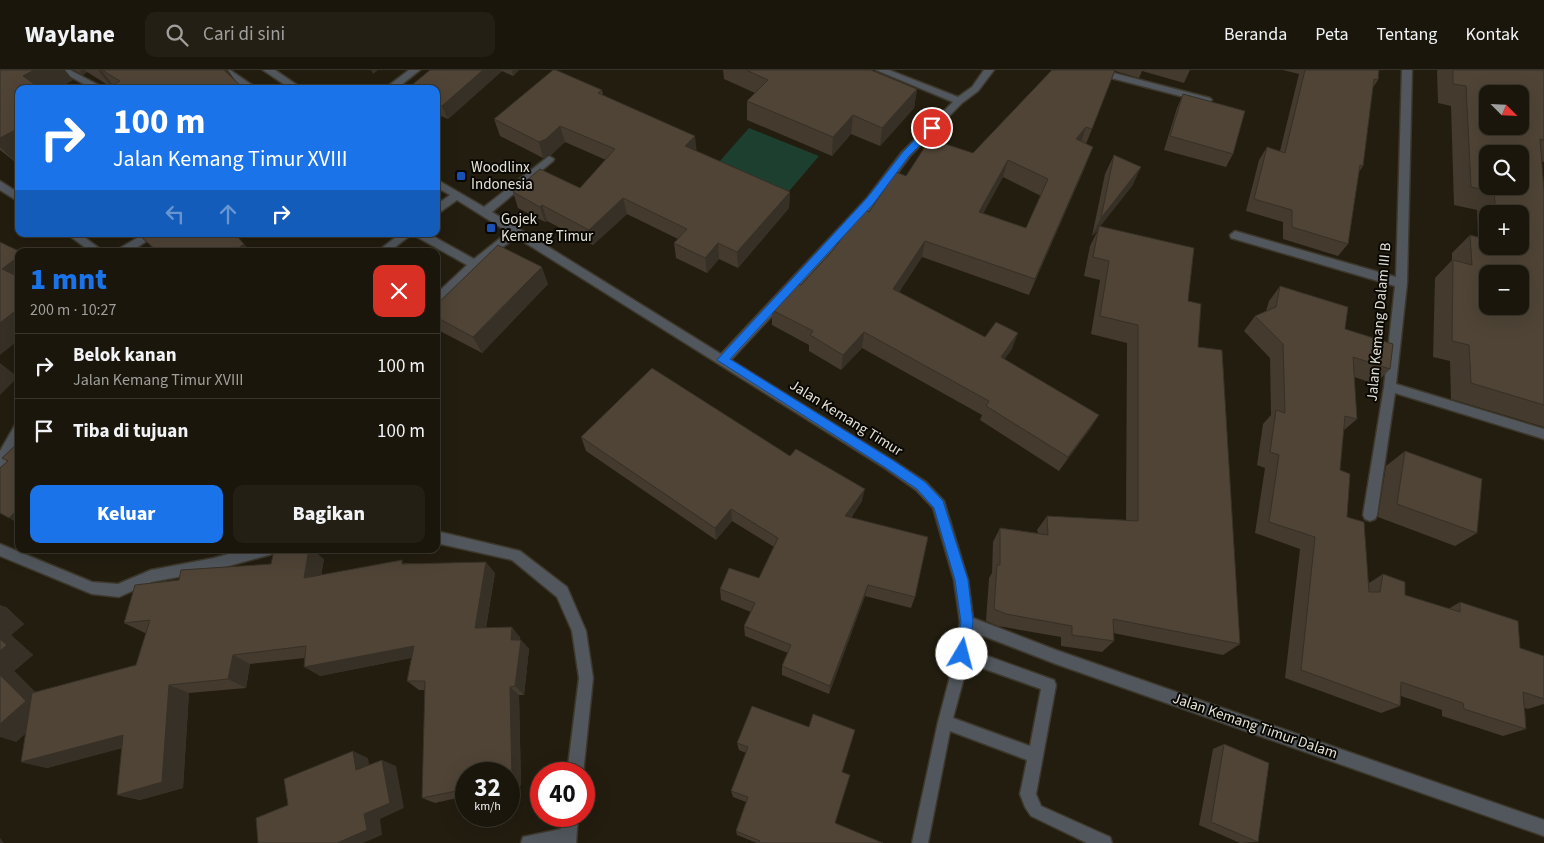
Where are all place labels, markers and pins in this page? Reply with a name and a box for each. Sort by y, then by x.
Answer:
pin [911,107,953,149]
place label: Woodlinx Indonesia [471,157,533,195]
marker: Woodlinx Indonesia [455,170,467,182]
place label: Gojek Kemang Timur [501,209,594,247]
marker: Gojek Kemang Timur [485,222,497,234]

